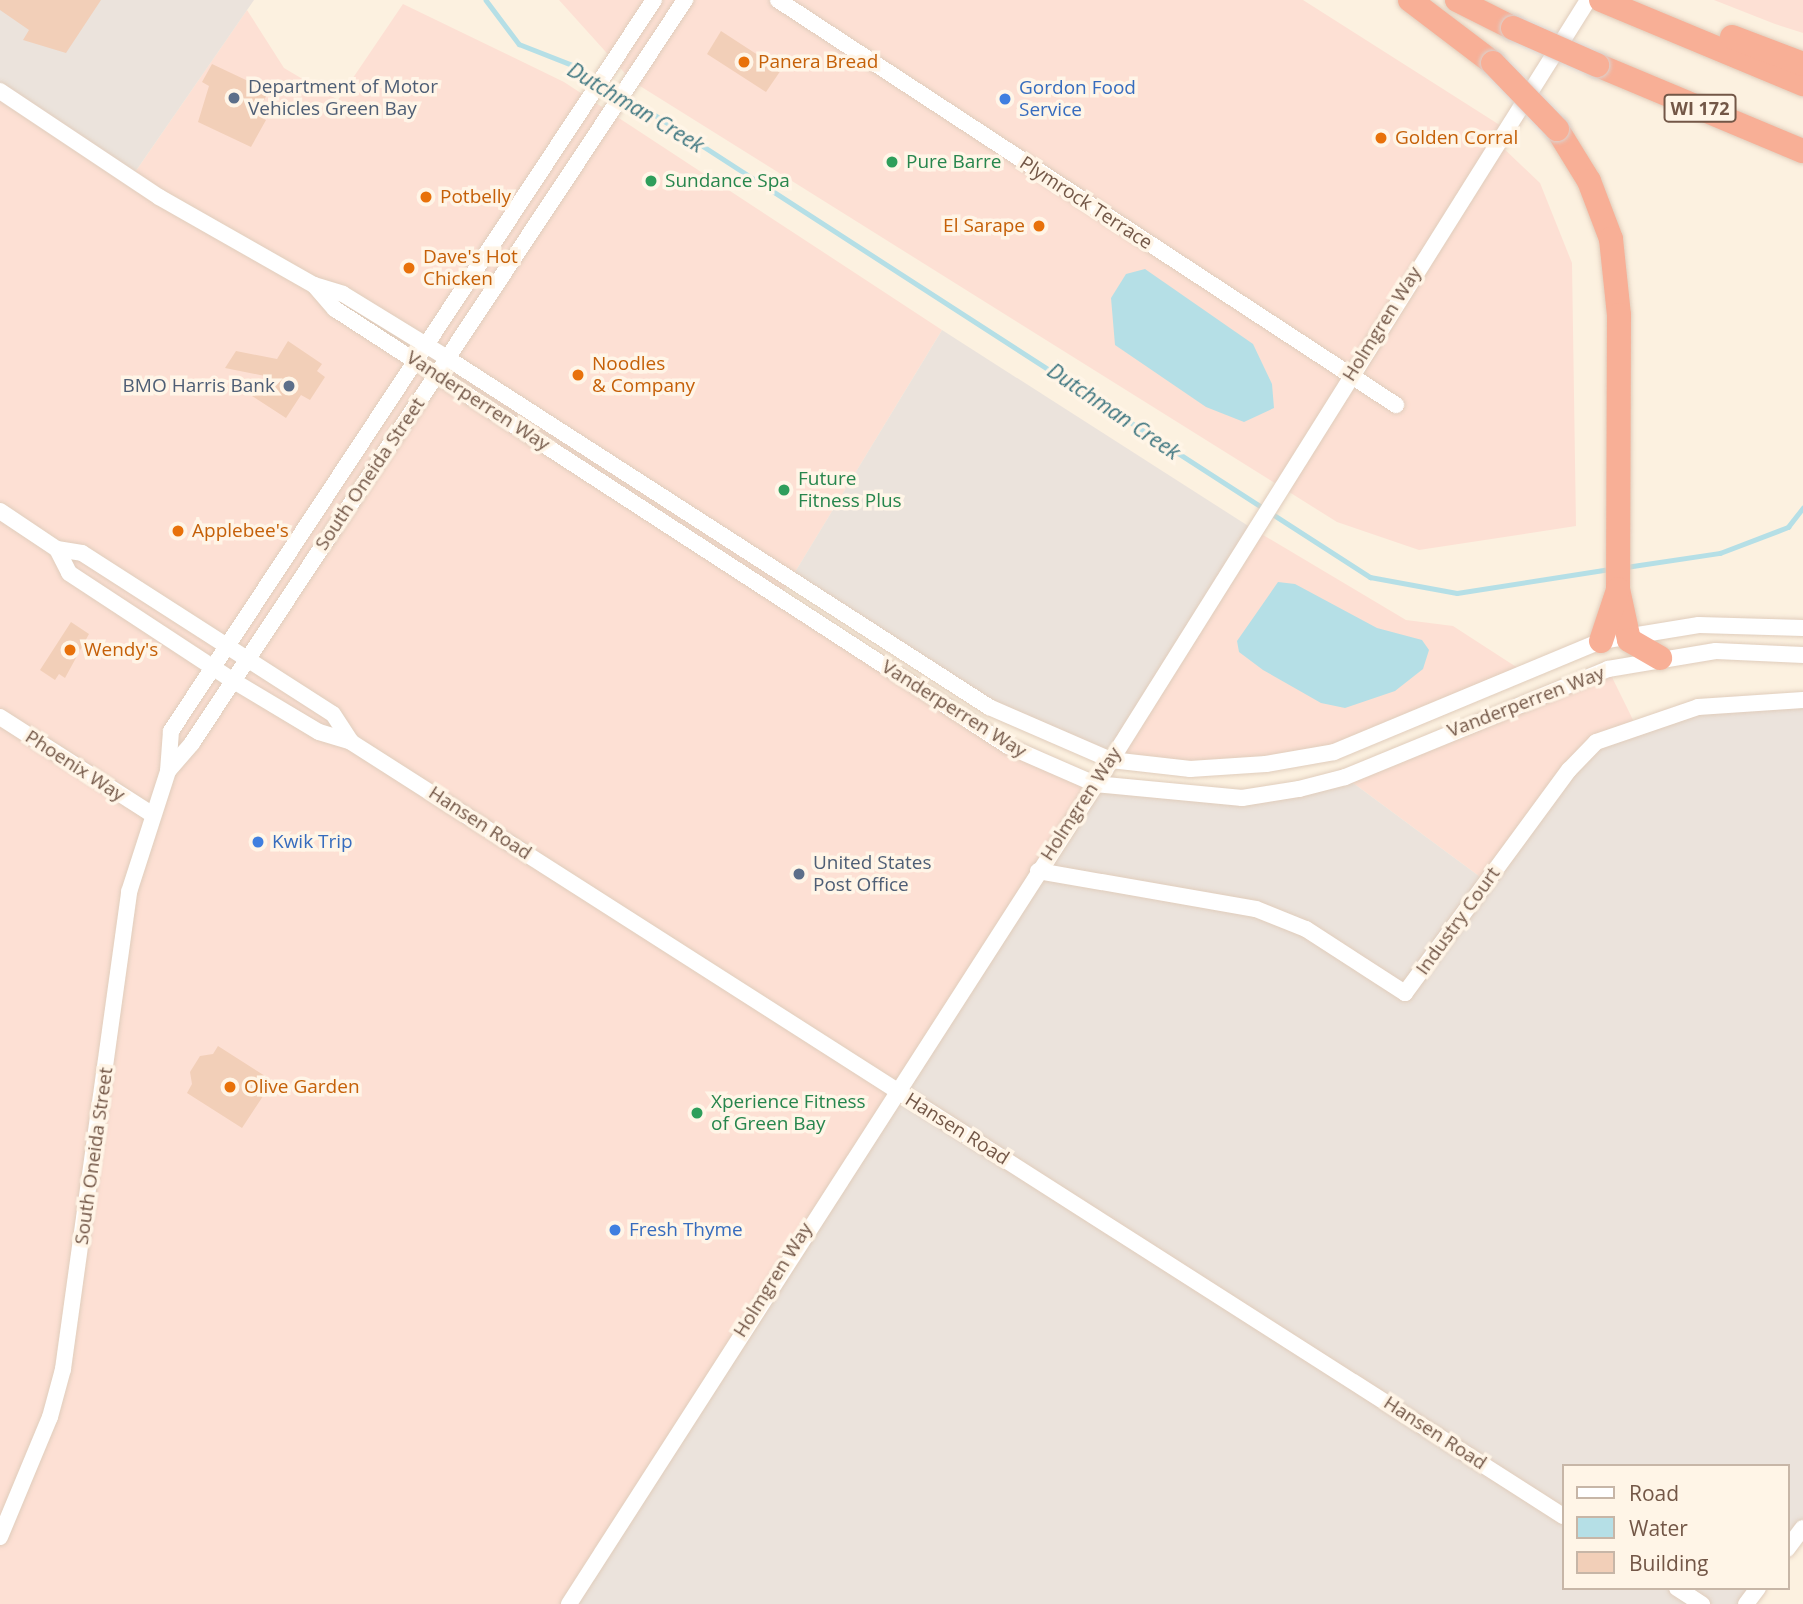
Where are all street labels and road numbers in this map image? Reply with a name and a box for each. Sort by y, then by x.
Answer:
road number: WI 172 [1663,94,1737,122]
street label: Plymrock Terrace [1015,152,1157,254]
street label: Holmgren Way [1338,263,1426,385]
street label: Vanderperren Way [402,346,554,456]
street label: South Oneida Street [311,393,429,555]
street label: Vanderperren Way [877,655,1031,763]
street label: Vanderperren Way [1444,662,1608,742]
street label: Phoenix Way [21,725,129,807]
street label: Holmgren Way [1036,743,1126,865]
street label: Hansen Road [424,781,536,865]
street label: Industry Court [1411,863,1505,979]
street label: South Oneida Street [70,1066,118,1246]
street label: Hansen Road [901,1088,1013,1170]
street label: Holmgren Way [729,1219,817,1341]
street label: Hansen Road [1379,1391,1491,1475]

